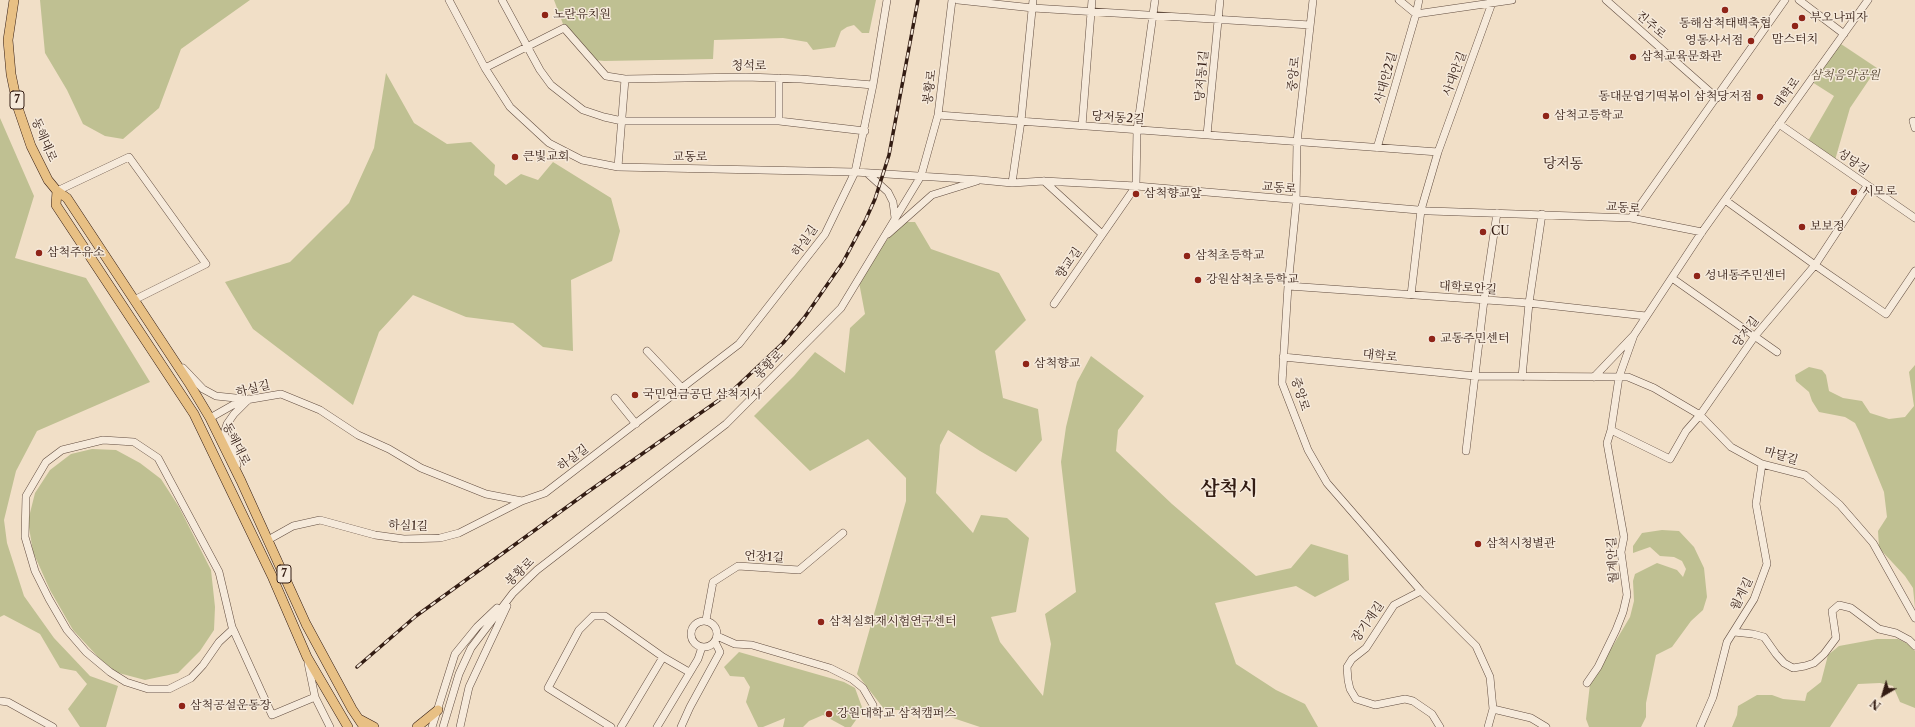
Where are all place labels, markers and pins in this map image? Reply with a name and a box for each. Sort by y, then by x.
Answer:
marker: 동해삼척태백축협 [1720,5,1730,15]
place label: 노란유치원 [553,8,611,22]
marker: 노란유치원 [540,10,550,20]
place label: 부오나피자 [1810,11,1868,25]
marker: 부오나피자 [1797,13,1807,23]
place label: 동해삼척태백축협 [1679,17,1771,31]
marker: 맘스터치 [1790,21,1800,31]
place label: 맘스터치 [1772,33,1818,47]
place label: 영동사서점 [1685,34,1743,48]
marker: 영동사서점 [1746,36,1756,46]
place label: 삼척교육문화관 [1641,50,1722,64]
marker: 삼척교육문화관 [1628,52,1638,62]
place label: 동대문엽기떡볶이 삼척당저점 [1598,90,1752,104]
marker: 동대문엽기떡볶이 삼척당저점 [1755,92,1765,102]
place label: 삼척고등학교 [1554,109,1624,123]
marker: 삼척고등학교 [1541,111,1551,121]
place label: 큰빛교회 [523,150,569,164]
marker: 큰빛교회 [510,152,520,162]
place label: 시모로 [1862,185,1897,199]
place label: 삼척향교앞 [1144,187,1202,201]
marker: 시모로 [1849,187,1859,197]
marker: 삼척향교앞 [1131,189,1141,199]
place label: 보보정 [1810,220,1845,234]
marker: 보보정 [1797,222,1807,232]
place label: CU [1491,225,1510,239]
marker: CU [1478,227,1488,237]
place label: 삼척주유소 [47,246,105,260]
marker: 삼척주유소 [34,248,44,258]
place label: 삼척초등학교 [1195,249,1265,263]
marker: 삼척초등학교 [1182,251,1192,261]
place label: 성내동주민센터 [1705,269,1786,283]
marker: 성내동주민센터 [1692,271,1702,281]
place label: 강원삼척초등학교 [1206,273,1299,287]
marker: 강원삼척초등학교 [1193,275,1203,285]
place label: 교동주민센터 [1440,332,1510,346]
marker: 교동주민센터 [1427,334,1437,344]
place label: 삼척향교 [1034,357,1080,371]
marker: 삼척향교 [1021,359,1031,369]
place label: 국민연금공단 삼척지사 [643,388,762,402]
marker: 국민연금공단 삼척지사 [630,390,640,400]
place label: 삼척시청별관 [1486,537,1556,551]
marker: 삼척시청별관 [1473,539,1483,549]
place label: 삼척실화재시험연구센터 [829,615,957,629]
marker: 삼척실화재시험연구센터 [816,617,826,627]
place label: 삼척공설운동장 [190,699,271,713]
marker: 삼척공설운동장 [177,701,187,711]
place label: 강원대학교 삼척캠퍼스 [837,707,956,721]
marker: 강원대학교 삼척캠퍼스 [824,709,834,719]

